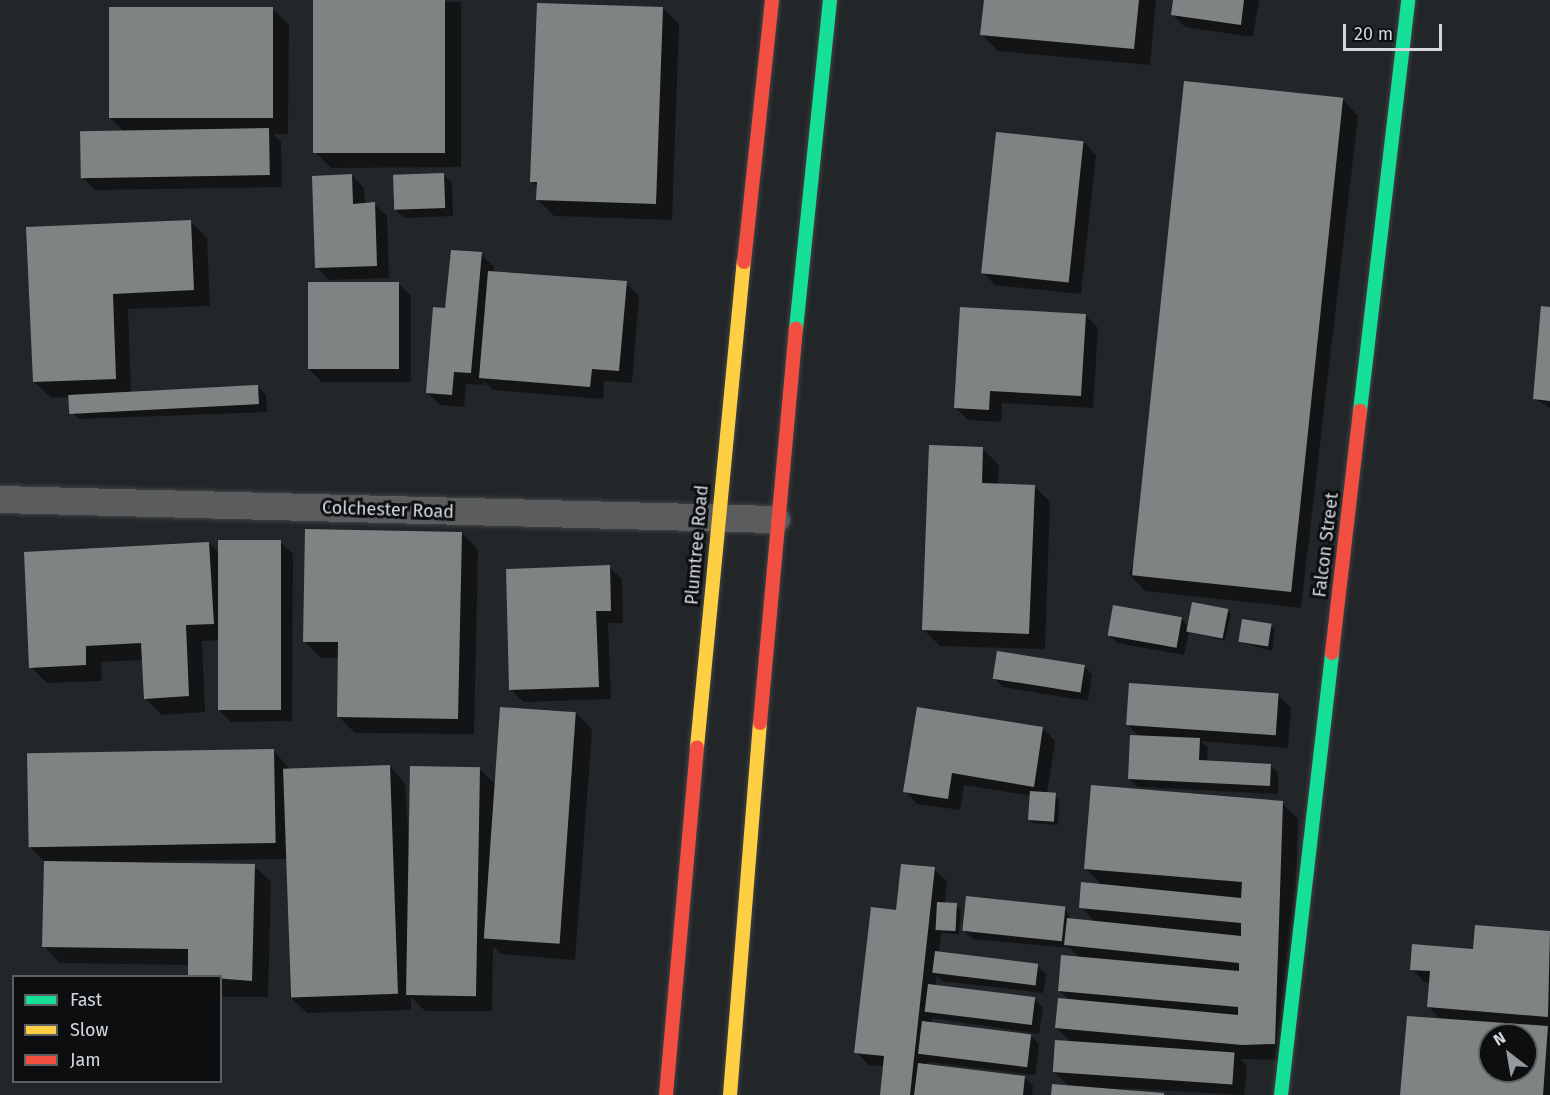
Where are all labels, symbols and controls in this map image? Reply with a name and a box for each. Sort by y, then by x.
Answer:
scale bar [1346,12,1445,50]
text: 20 m [1354,23,1393,45]
street label: Plumtree Road [681,484,713,606]
street label: Falcon Street [1309,491,1343,599]
street label: Colchester Road [322,497,454,523]
legend [12,975,222,1083]
text: Fast [70,989,102,1011]
text: Slow [70,1019,108,1041]
north arrow [1478,1023,1538,1083]
text: N [1490,1028,1509,1050]
text: Jam [70,1049,101,1071]

